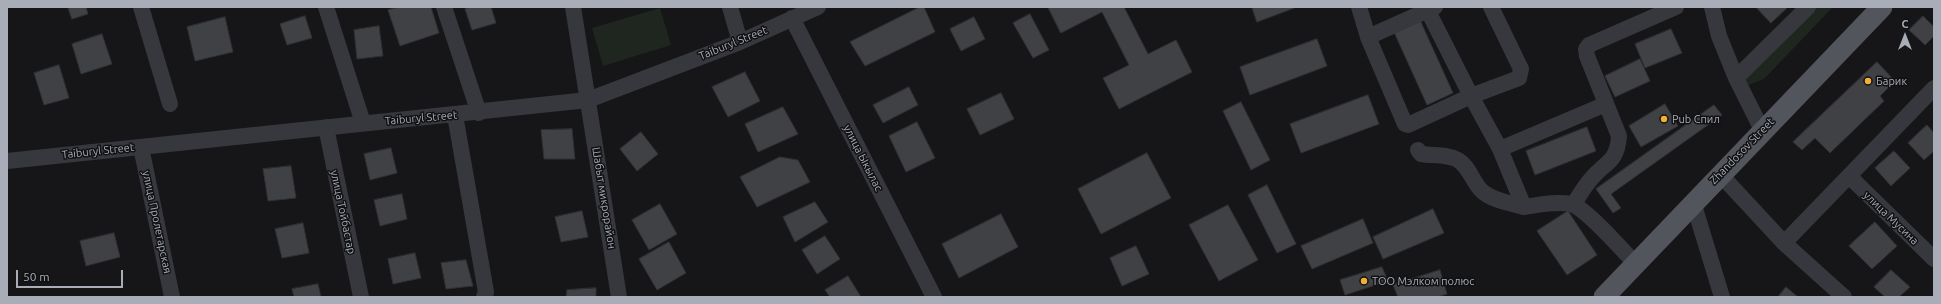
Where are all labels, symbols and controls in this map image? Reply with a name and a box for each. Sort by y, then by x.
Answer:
north arrow [1885,16,1925,56]
text: С [1901,18,1909,30]
street label: Taiburyl Street [697,23,769,63]
place label: Барик [1876,74,1907,88]
marker: Барик [1863,76,1873,86]
street label: Taiburyl Street [384,108,458,128]
place label: Pub Спил [1672,112,1720,126]
marker: Pub Спил [1659,114,1669,124]
street label: Zhandosov Street [1707,115,1777,187]
street label: улица Ыкылас [841,123,885,193]
street label: Taiburyl Street [61,141,135,161]
street label: Шабыт микрорайон [589,146,619,250]
street label: улица Пролетарская [140,169,174,275]
street label: улица Тойбастар [328,169,358,255]
street label: улица Мусина [1861,189,1921,247]
scale bar [18,262,125,288]
text: 50 m [23,270,50,283]
place label: ТОО Мэлком полюс [1372,274,1474,288]
marker: ТОО Мэлком полюс [1359,276,1369,286]

